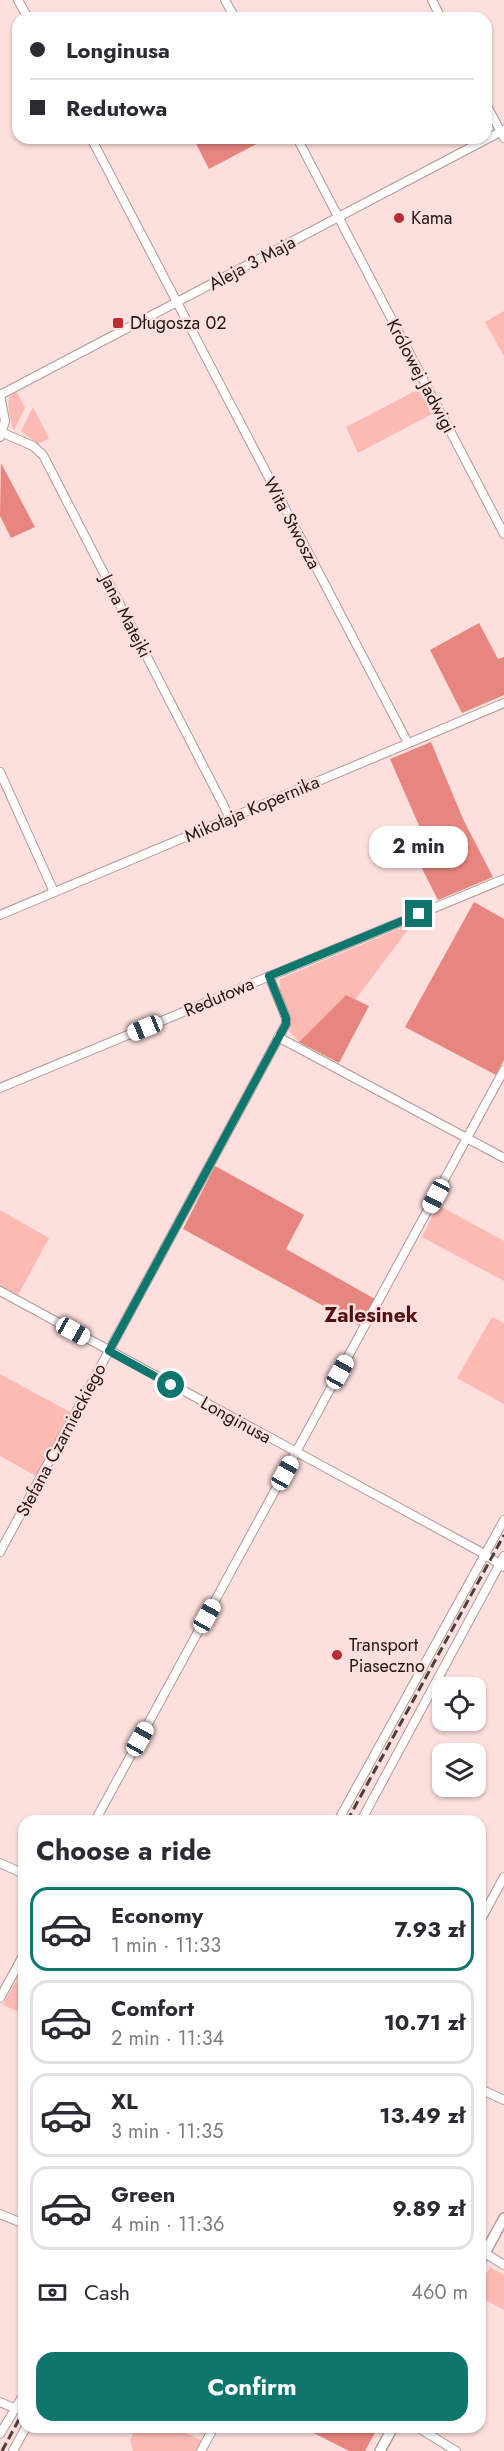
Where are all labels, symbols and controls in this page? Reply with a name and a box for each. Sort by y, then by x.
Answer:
text: Longinusa [66,34,170,66]
text: Redutowa [66,92,167,124]
place label: Kama [411,205,453,231]
marker: Kama [392,211,406,225]
street label: Aleja 3 Maja [204,229,300,297]
place label: Długosza 02 [130,310,227,336]
street label: Królowej Jadwigi [380,314,462,438]
marker: Długosza 02 [111,316,125,330]
street label: Wita Stwosza [257,472,327,574]
street label: Jana Matejki [93,568,158,662]
street label: Mikołaja Kopernika [181,769,323,849]
callout: 2 min [370,827,468,869]
text: 2 min [392,832,445,861]
route end [405,900,432,927]
street label: Redutowa [180,971,258,1023]
car [125,1013,165,1043]
car [420,1176,452,1216]
district label: Zalesinek [324,1300,418,1330]
car [53,1314,93,1348]
car [323,1352,357,1392]
street label: Stefana Czarnieckiego [10,1359,113,1521]
route start [157,1371,184,1398]
street label: Longinusa [196,1390,276,1450]
car [268,1453,302,1493]
car [190,1596,224,1636]
place label: Transport Piaseczno [349,1632,425,1679]
marker: Transport Piaseczno [330,1648,344,1662]
map controls [432,1677,486,1797]
button: locate [432,1677,486,1731]
car [123,1719,157,1759]
button: layers [432,1743,486,1797]
text: Choose a ride [36,1831,211,1870]
text: Economy [111,1899,203,1931]
icon: car [39,1902,93,1956]
text: 7.93 zł [394,1913,465,1945]
text: 1 min · 11:33 [111,1931,221,1960]
text: Comfort [111,1992,194,2024]
icon: car [39,1995,93,2049]
text: 10.71 zł [384,2006,465,2038]
text: 2 min · 11:34 [111,2024,224,2053]
text: XL [111,2085,138,2117]
icon: car [39,2088,93,2142]
text: 13.49 zł [379,2099,465,2131]
text: 3 min · 11:35 [111,2117,223,2146]
text: Green [111,2178,175,2210]
icon: car [39,2181,93,2235]
text: 9.89 zł [392,2192,465,2224]
text: 4 min · 11:36 [111,2210,224,2239]
icon: cash [36,2276,69,2309]
text: Cash [84,2276,130,2308]
text: 460 m [411,2278,468,2307]
button: Confirm [36,2352,468,2421]

